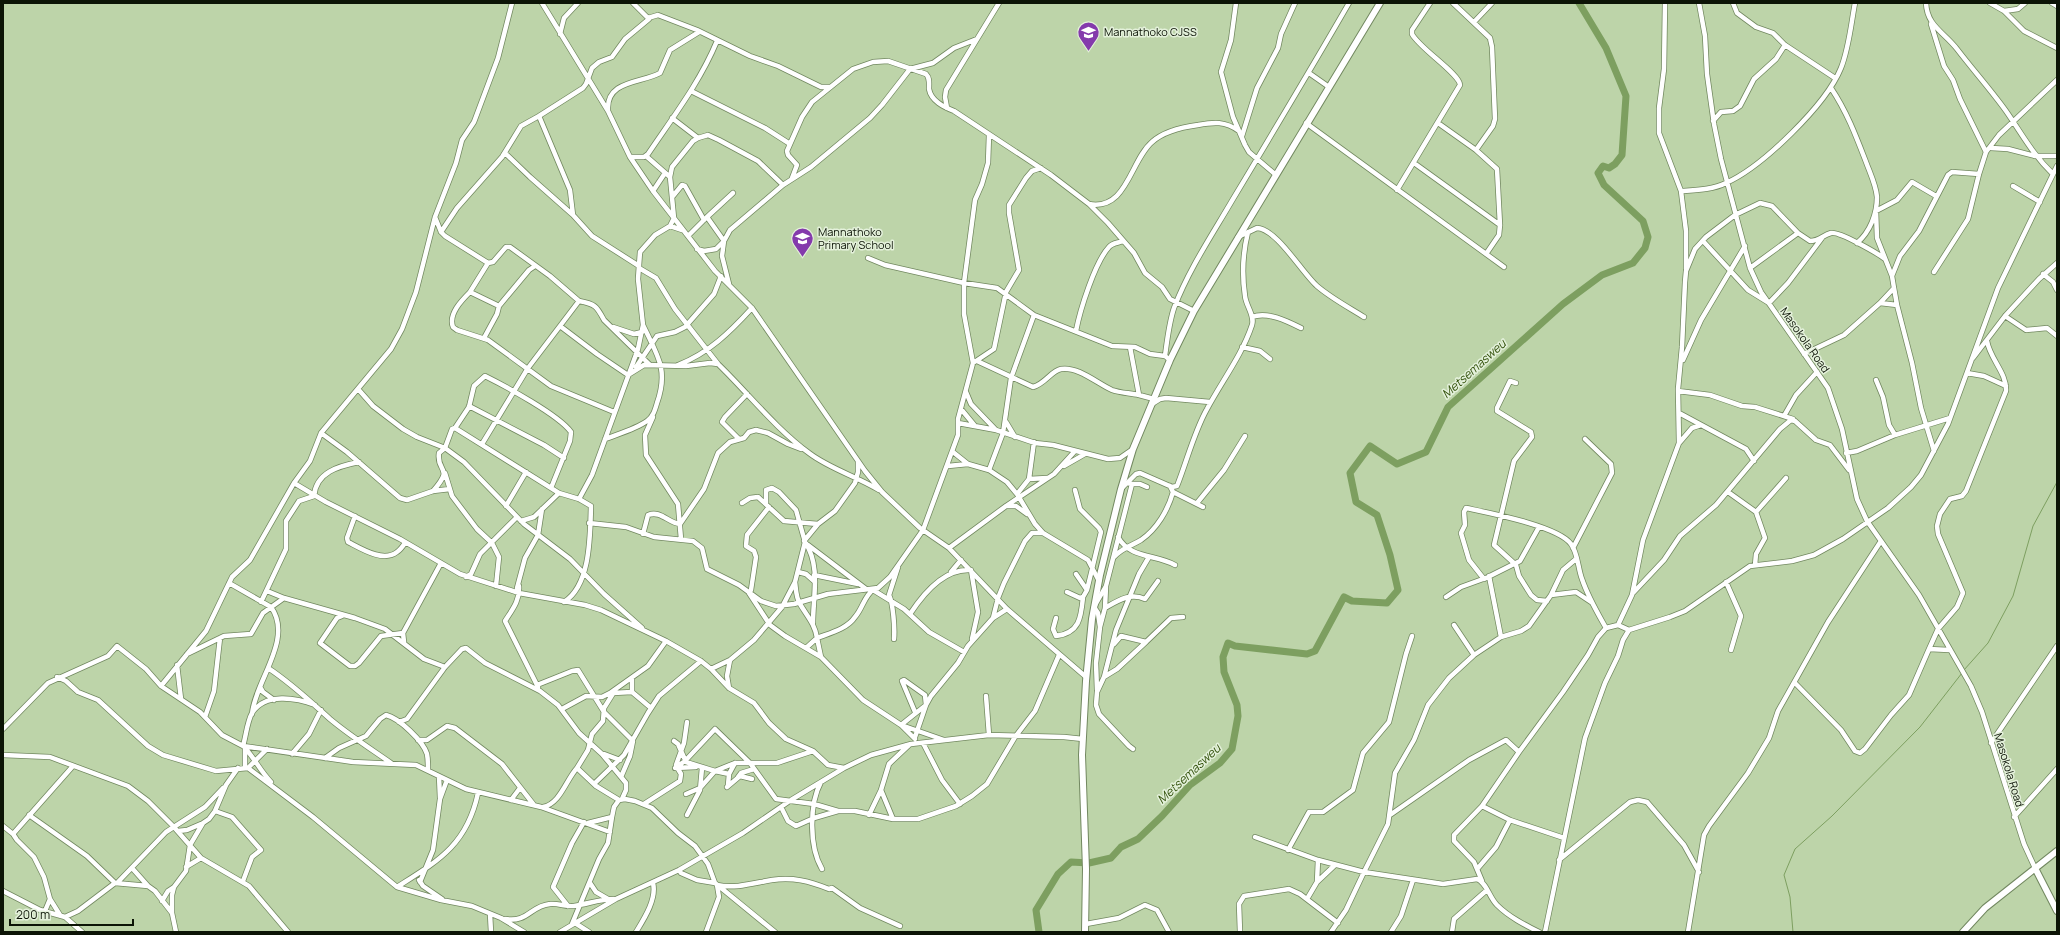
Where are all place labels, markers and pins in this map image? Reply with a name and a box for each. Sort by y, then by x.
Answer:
school or university icon: Mannathoko CJSS [1076,19,1102,52]
place label: Mannathoko CJSS [1104,24,1197,39]
place label: Mannathoko Primary School [818,224,894,252]
school or university icon: Mannathoko Primary School [790,225,816,258]

